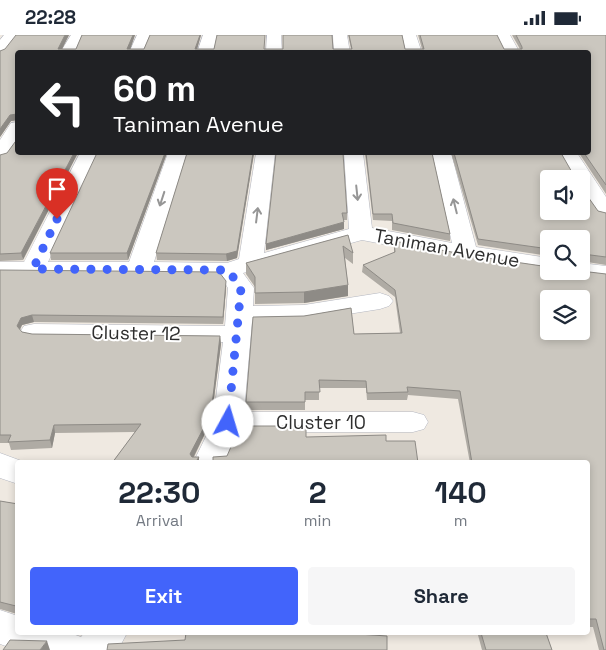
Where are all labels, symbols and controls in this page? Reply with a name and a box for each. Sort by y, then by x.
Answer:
text: 22:28 [25,5,76,30]
text: 60 m [113,67,196,111]
icon: left [30,70,95,135]
text: Taniman Avenue [113,110,284,138]
pin [36,168,78,219]
map controls [540,170,590,340]
button: sound [540,170,590,220]
icon: arrive [43,175,71,203]
one-way arrow [352,185,362,201]
one-way arrow [157,191,166,206]
one-way arrow [450,198,459,214]
one-way arrow [252,207,262,223]
street label: Taniman Avenue [372,223,522,273]
button: search [540,230,590,280]
button: layers [540,290,590,340]
street label: Cluster 12 [91,320,181,346]
position arrow [201,395,253,447]
street label: Cluster 10 [276,410,366,435]
text: 22:30 [118,473,201,512]
text: 2 [309,473,326,512]
text: 140 [435,473,487,512]
text: Arrival [136,510,183,531]
text: min [304,510,331,531]
text: m [454,510,468,531]
button: Exit [30,567,298,625]
button: Share [308,567,575,625]

